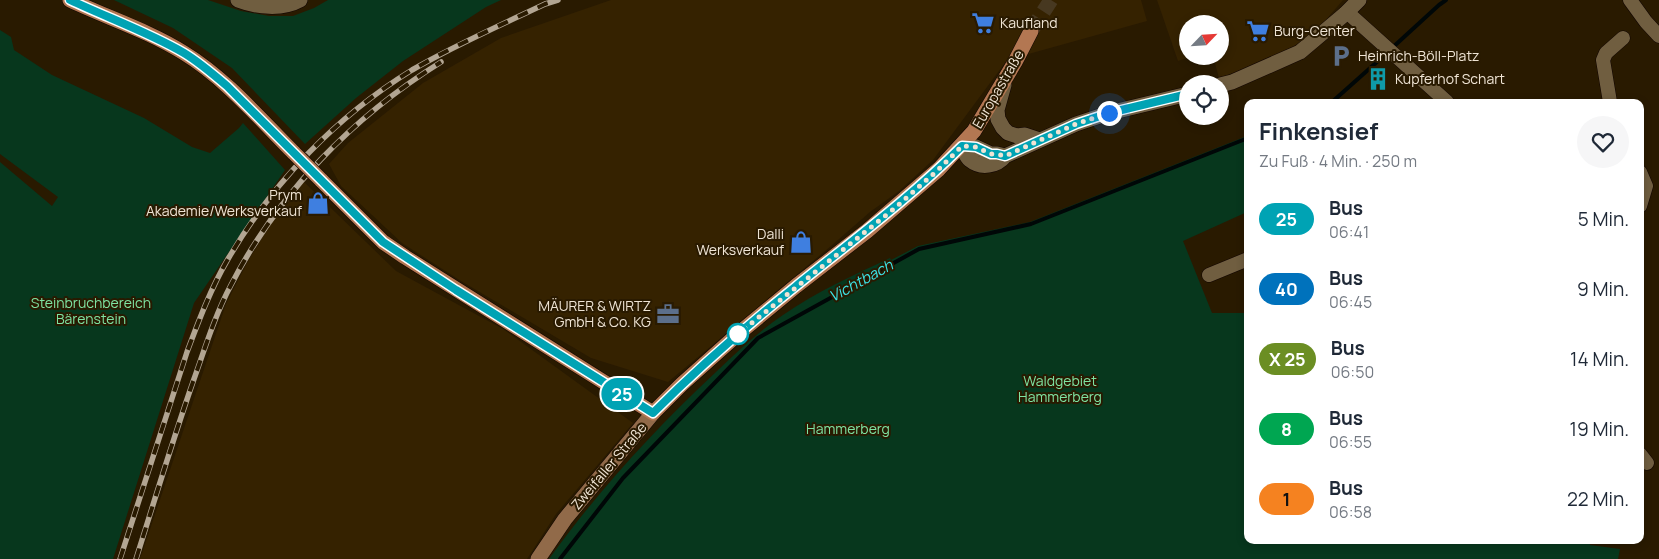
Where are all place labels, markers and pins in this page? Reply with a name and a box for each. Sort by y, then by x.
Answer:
supermarket icon: Kaufland [970,10,996,36]
place label: Kaufland [1000,13,1058,32]
supermarket icon: Burg-Center [1245,18,1271,44]
place label: Burg-Center [1274,21,1355,40]
parking icon: Heinrich-Böll-Platz [1328,43,1354,69]
place label: Heinrich-Böll-Platz [1358,46,1479,65]
building icon: Kupferhof Schart [1365,66,1391,92]
place label: Kupferhof Schart [1395,69,1505,88]
place label: Prym Akademie/Werksverkauf [146,185,302,220]
shop icon: Prym Akademie/Werksverkauf [305,190,331,216]
place label: Dalli Werksverkauf [697,224,784,259]
shop icon: Dalli Werksverkauf [788,229,814,255]
place label: MÄURER & WIRTZ GmbH & Co. KG [538,296,651,331]
office icon: MÄURER & WIRTZ GmbH & Co. KG [655,301,681,327]
unlabelled marker [727,323,749,345]

